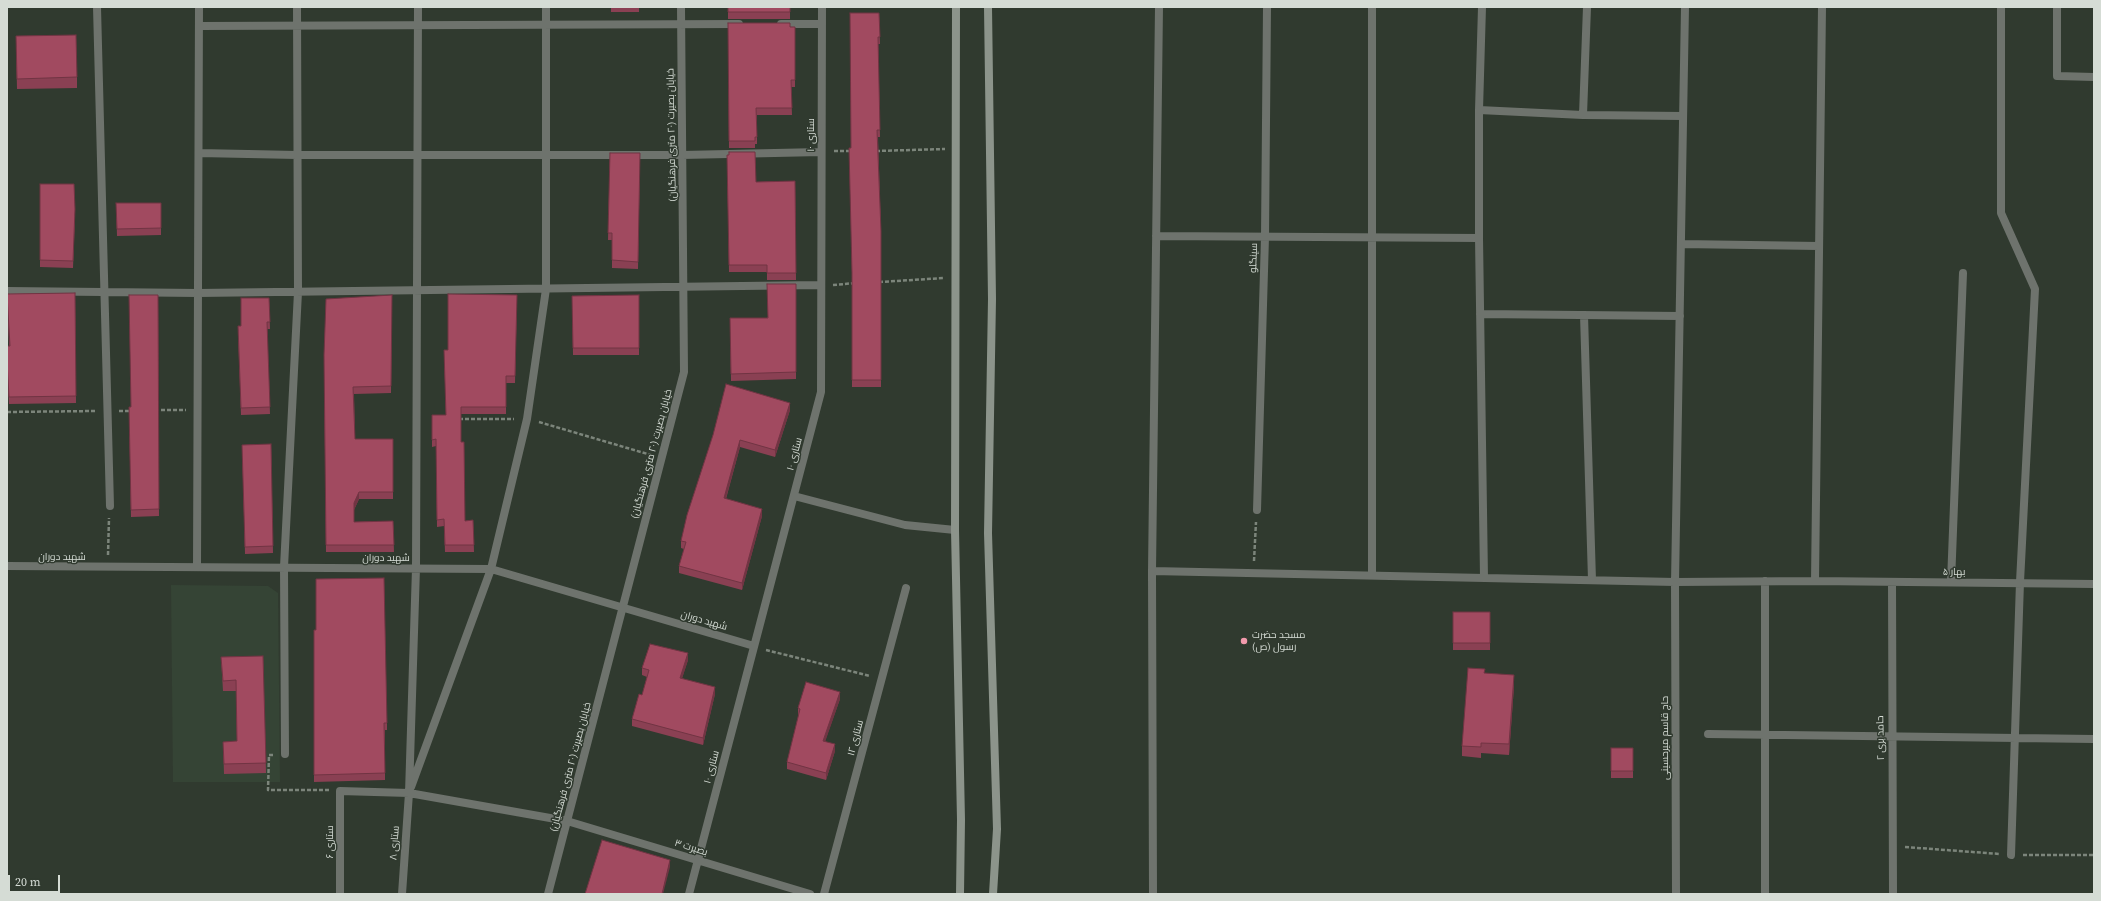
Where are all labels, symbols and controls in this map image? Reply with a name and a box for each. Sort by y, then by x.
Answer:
street label: خیابان بصیرت (۲۰ متری فرهنگیان) [665,68,679,202]
street label: ستاری ۱۰ [805,118,817,152]
street label: سینگلو [1247,243,1261,273]
street label: خیابان بصیرت (۲۰ متری فرهنگیان) [629,388,675,520]
street label: ستاری ۱۰ [785,436,805,472]
street label: شهید دوران [38,551,86,563]
street label: شهید دوران [362,552,410,564]
street label: بهار ۵ [1943,566,1965,578]
street label: شهید دوران [679,609,729,633]
place label: مسجد حضرت رسول (ص) [1252,629,1305,652]
marker: مسجد حضرت رسول (ص) [1239,636,1249,646]
street label: حاج قاسم میرحسینی [1659,696,1671,780]
street label: خیابان بصیرت (۲۰ متری فرهنگیان) [548,701,594,833]
street label: حامد بری ۲ [1875,715,1887,761]
street label: ستاری ۱۲ [845,719,867,757]
street label: ستاری ۱۰ [702,749,722,785]
street label: ستاری ۸ [388,825,402,861]
street label: ستاری ۶ [324,826,336,858]
street label: بصیرت ۳ [673,837,709,859]
scale bar [10,867,62,893]
text: 20 m [15,874,41,890]

